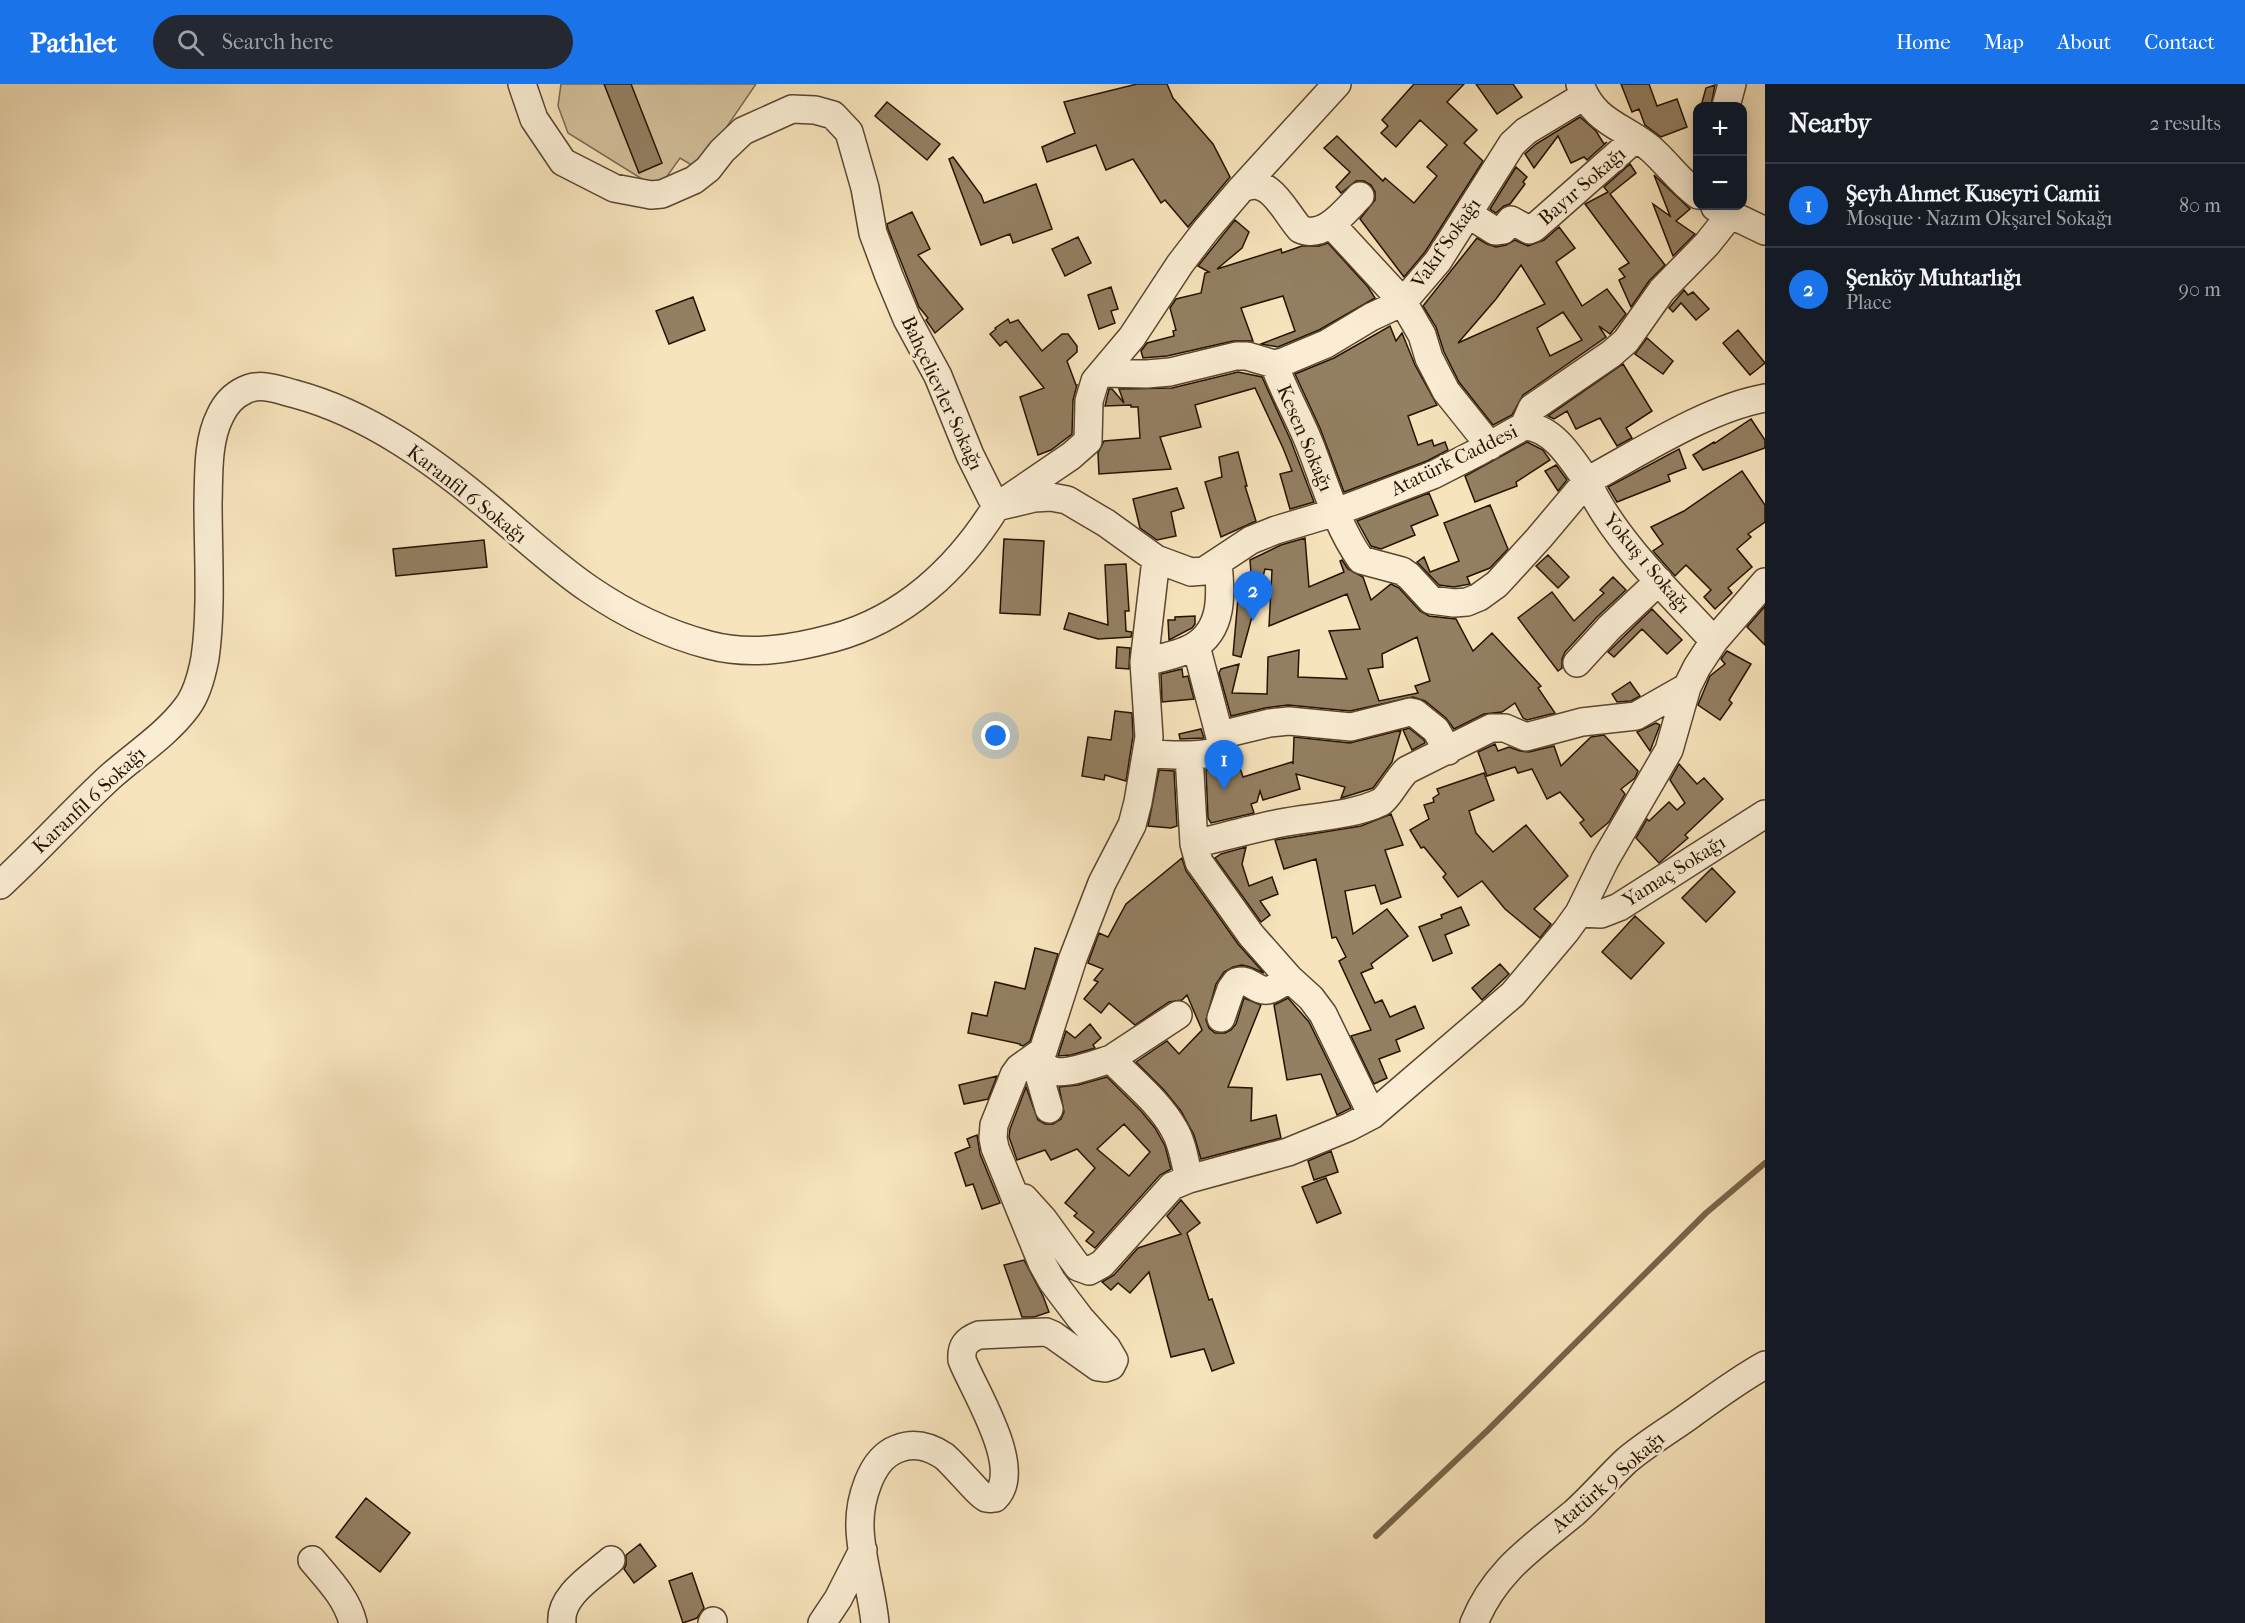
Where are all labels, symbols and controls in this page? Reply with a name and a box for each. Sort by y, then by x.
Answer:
search box [153,15,573,69]
text: Pathlet [30,26,117,59]
icon: search [174,26,207,59]
text: Search here [222,29,333,55]
text: Home [1896,30,1951,54]
text: Map [1984,30,2024,54]
text: About [2057,30,2111,54]
text: Contact [2144,30,2215,54]
map controls [1693,102,1747,210]
button: + [1693,102,1747,156]
text: Nearby [1789,108,1871,139]
text: 2 results [2150,112,2221,135]
street label: Bayır Sokağı [1534,142,1630,230]
button: − [1693,156,1747,210]
text: Şeyh Ahmet Kuseyri Camii [1846,181,2100,207]
street label: Vakıf Sokağı [1406,194,1485,293]
text: 1 [1805,194,1812,217]
text: 80 m [2179,194,2221,217]
text: Mosque · Nazım Okşarel Sokağı [1846,207,2112,230]
text: Şenköy Muhtarlığı [1846,265,2021,291]
text: 2 [1803,278,1814,301]
text: 90 m [2179,278,2221,301]
text: Place [1846,291,1892,314]
street label: Bahçelievler Sokağı [896,312,988,474]
street label: Kesen Sokağı [1272,381,1338,495]
street label: Atatürk Caddesi [1386,419,1521,501]
street label: Karanfil 6 Sokağı [402,440,532,548]
street label: Yokuş 1 Sokağı [1598,508,1695,618]
pin: 2 [1234,572,1272,621]
your location [981,721,1010,750]
pin: 1 [1204,740,1244,790]
street label: Karanfil 6 Sokağı [28,742,150,858]
street label: Yamaç Sokağı [1618,830,1730,912]
street label: Atatürk 9 Sokağı [1546,1427,1669,1538]

